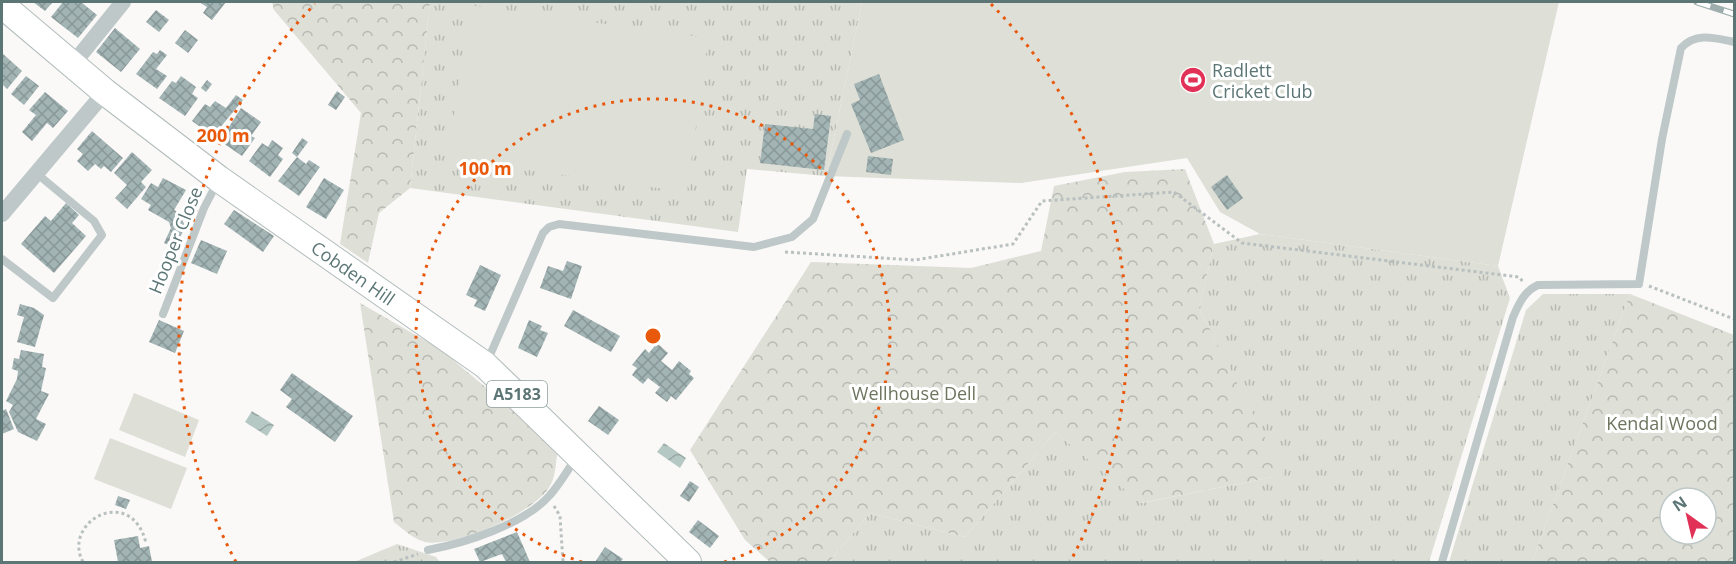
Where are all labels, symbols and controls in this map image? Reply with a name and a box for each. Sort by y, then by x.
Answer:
place label: Radlett Cricket Club [1212,58,1312,103]
sports icon: Radlett Cricket Club [1178,65,1208,95]
text: 200 m [196,123,250,147]
text: 100 m [458,156,512,180]
street label: Hooper Close [143,183,207,297]
street label: Cobden Hill [307,235,400,310]
centre of rings [643,326,663,346]
road number: A5183 [487,381,547,407]
park label: Wellhouse Dell [852,381,976,405]
park label: Kendal Wood [1606,411,1718,435]
north arrow [1658,486,1718,546]
text: N [1668,491,1691,516]

